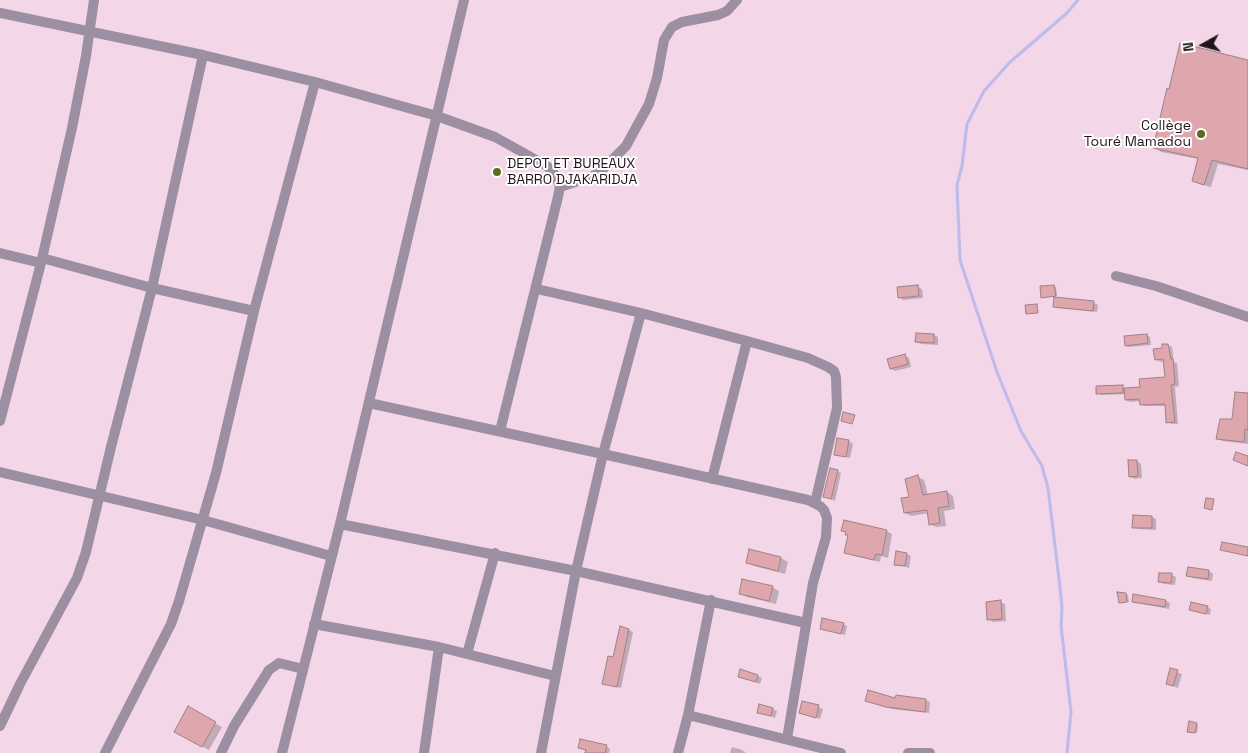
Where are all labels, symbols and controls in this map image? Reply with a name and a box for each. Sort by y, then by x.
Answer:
north arrow [1178,20,1228,70]
text: N [1179,41,1198,53]
place label: Collège Touré Mamadou [1084,118,1191,150]
marker: Collège Touré Mamadou [1195,128,1207,140]
place label: DEPOT ET BUREAUX BARRO DJAKARIDJA [507,156,637,188]
marker: DEPOT ET BUREAUX BARRO DJAKARIDJA [491,166,503,178]

